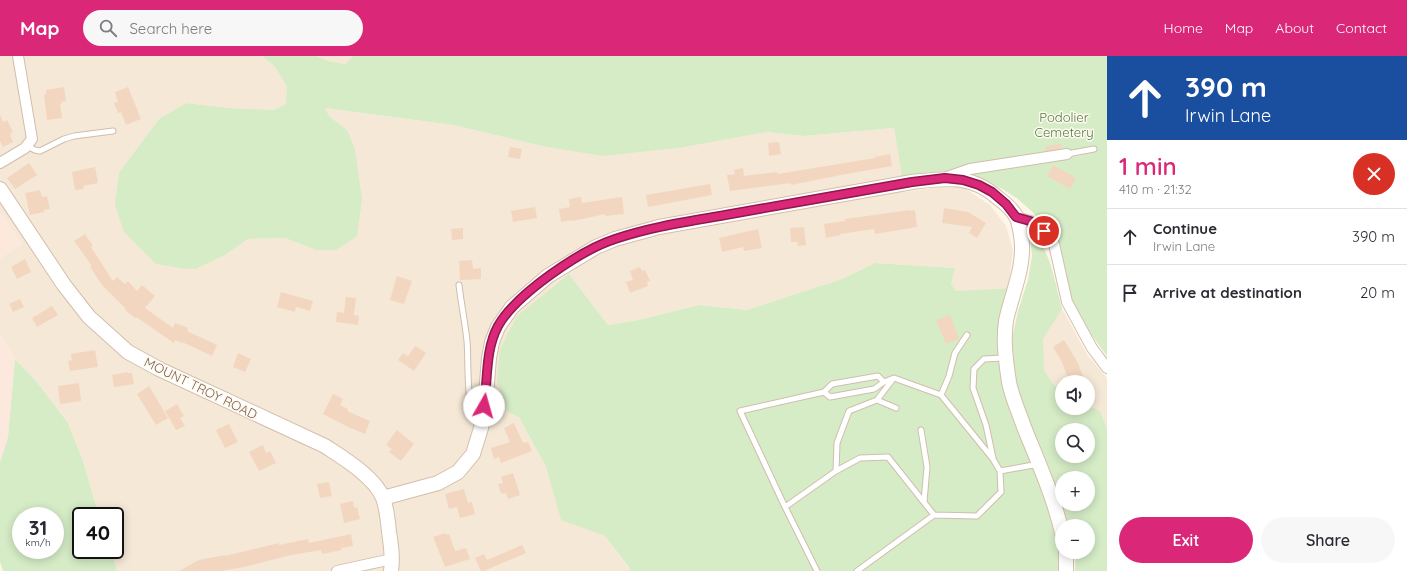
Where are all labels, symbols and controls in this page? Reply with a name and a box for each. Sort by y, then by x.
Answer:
search box [83,10,363,46]
text: Map [20,16,59,40]
icon: search [97,17,119,39]
text: Search here [129,19,212,38]
text: Home [1164,19,1203,37]
text: Map [1225,19,1253,37]
text: About [1275,19,1314,37]
text: Contact [1336,19,1387,37]
text: 390 m [1185,69,1267,104]
icon: ahead [1119,72,1171,124]
text: Irwin Lane [1185,104,1271,127]
park label: Podolier Cemetery [1034,109,1094,140]
text: 1 min [1119,151,1177,181]
button: close [1353,153,1395,195]
text: 410 m · 21:32 [1119,181,1192,197]
pin [1027,214,1061,248]
text: Continue [1153,219,1217,238]
icon: arrive [1033,220,1055,242]
icon: ahead [1119,226,1141,248]
text: 390 m [1352,227,1395,246]
text: Irwin Lane [1153,238,1215,254]
icon: arrive [1119,282,1141,304]
text: Arrive at destination [1153,283,1302,302]
text: 20 m [1360,283,1395,302]
street label: MOUNT TROY ROAD [142,354,260,422]
map controls [1055,375,1095,559]
button: sound [1055,375,1095,415]
position arrow [463,385,505,427]
button: search [1055,423,1095,463]
button: + [1055,471,1095,511]
speed limit sign: 40 [72,507,124,559]
text: 31 [29,515,47,540]
button: Exit [1119,517,1253,563]
button: Share [1261,517,1395,563]
button: − [1055,519,1095,559]
text: km/h [25,536,51,549]

